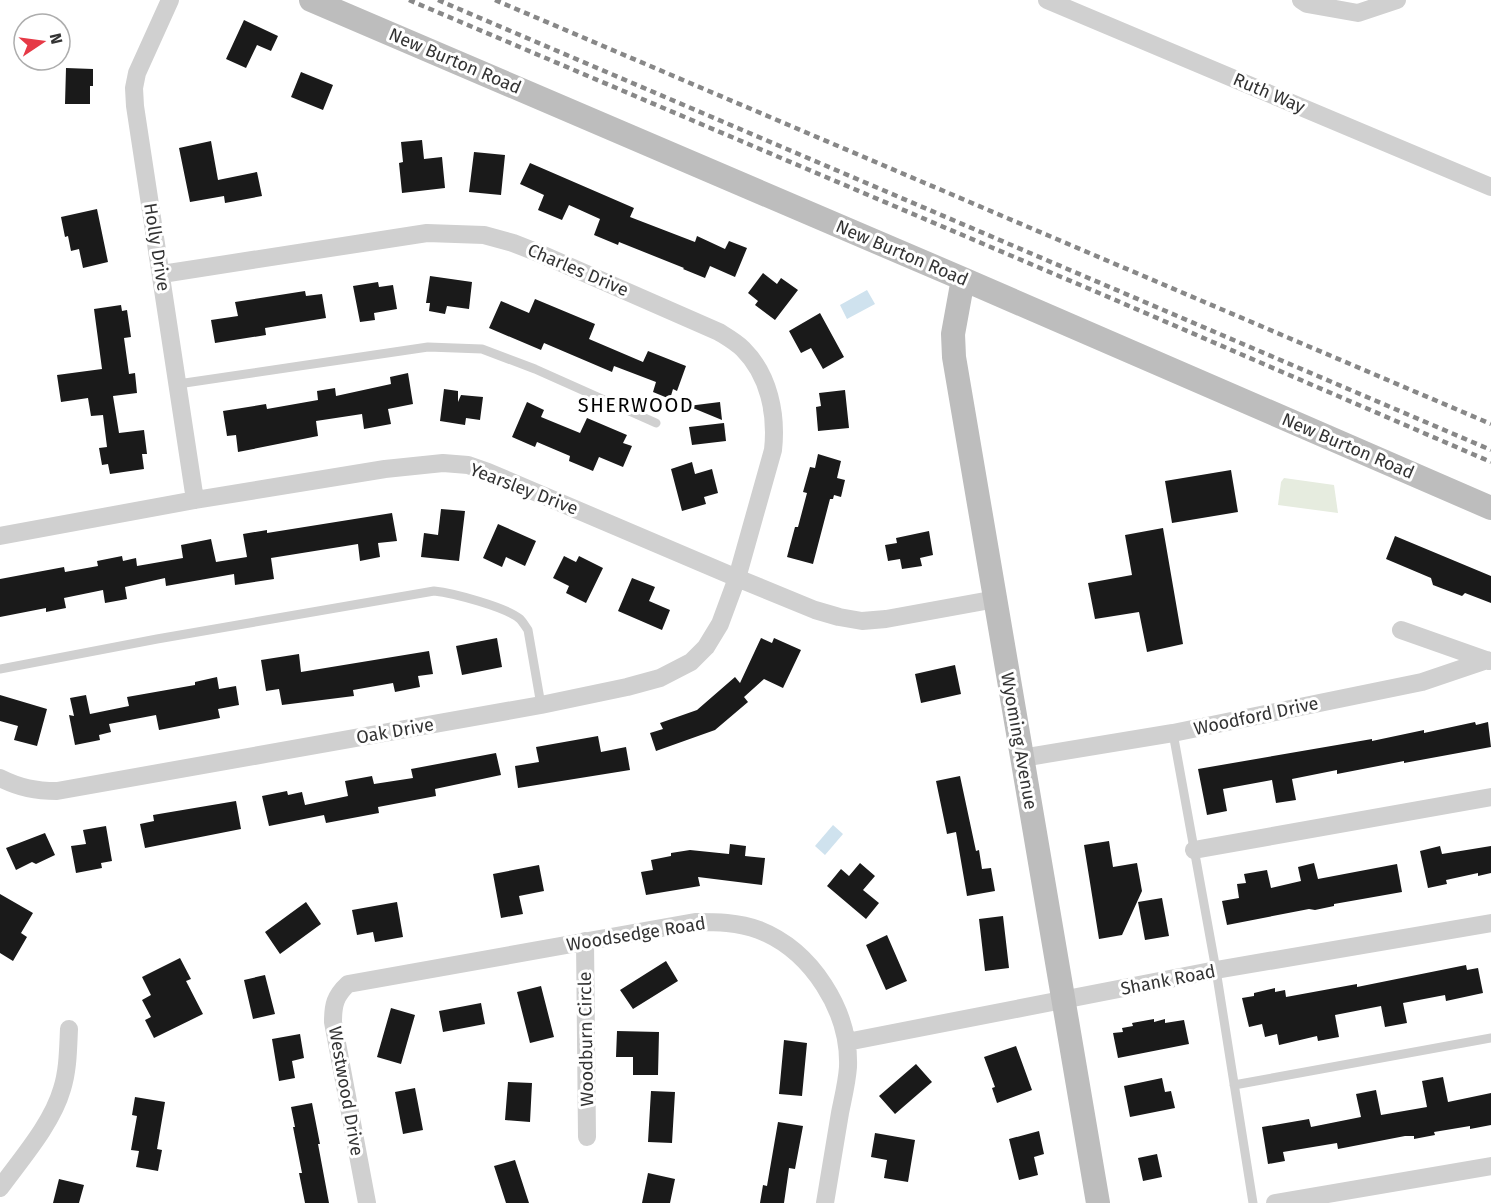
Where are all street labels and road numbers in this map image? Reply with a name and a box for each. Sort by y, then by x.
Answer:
street label: New Burton Road [385,23,525,99]
street label: Ruth Way [1230,68,1308,118]
street label: Holly Drive [139,201,175,293]
street label: New Burton Road [832,215,972,291]
street label: Charles Drive [524,239,632,301]
street label: New Burton Road [1278,408,1418,484]
street label: Yearsley Drive [467,458,581,520]
street label: Wyoming Avenue [996,671,1042,811]
street label: Woodford Drive [1192,692,1320,740]
street label: Oak Drive [355,713,435,749]
street label: Woodsedge Road [565,912,707,956]
street label: Shank Road [1119,960,1217,1000]
street label: Woodburn Circle [574,971,598,1107]
street label: Westwood Drive [324,1025,368,1157]

